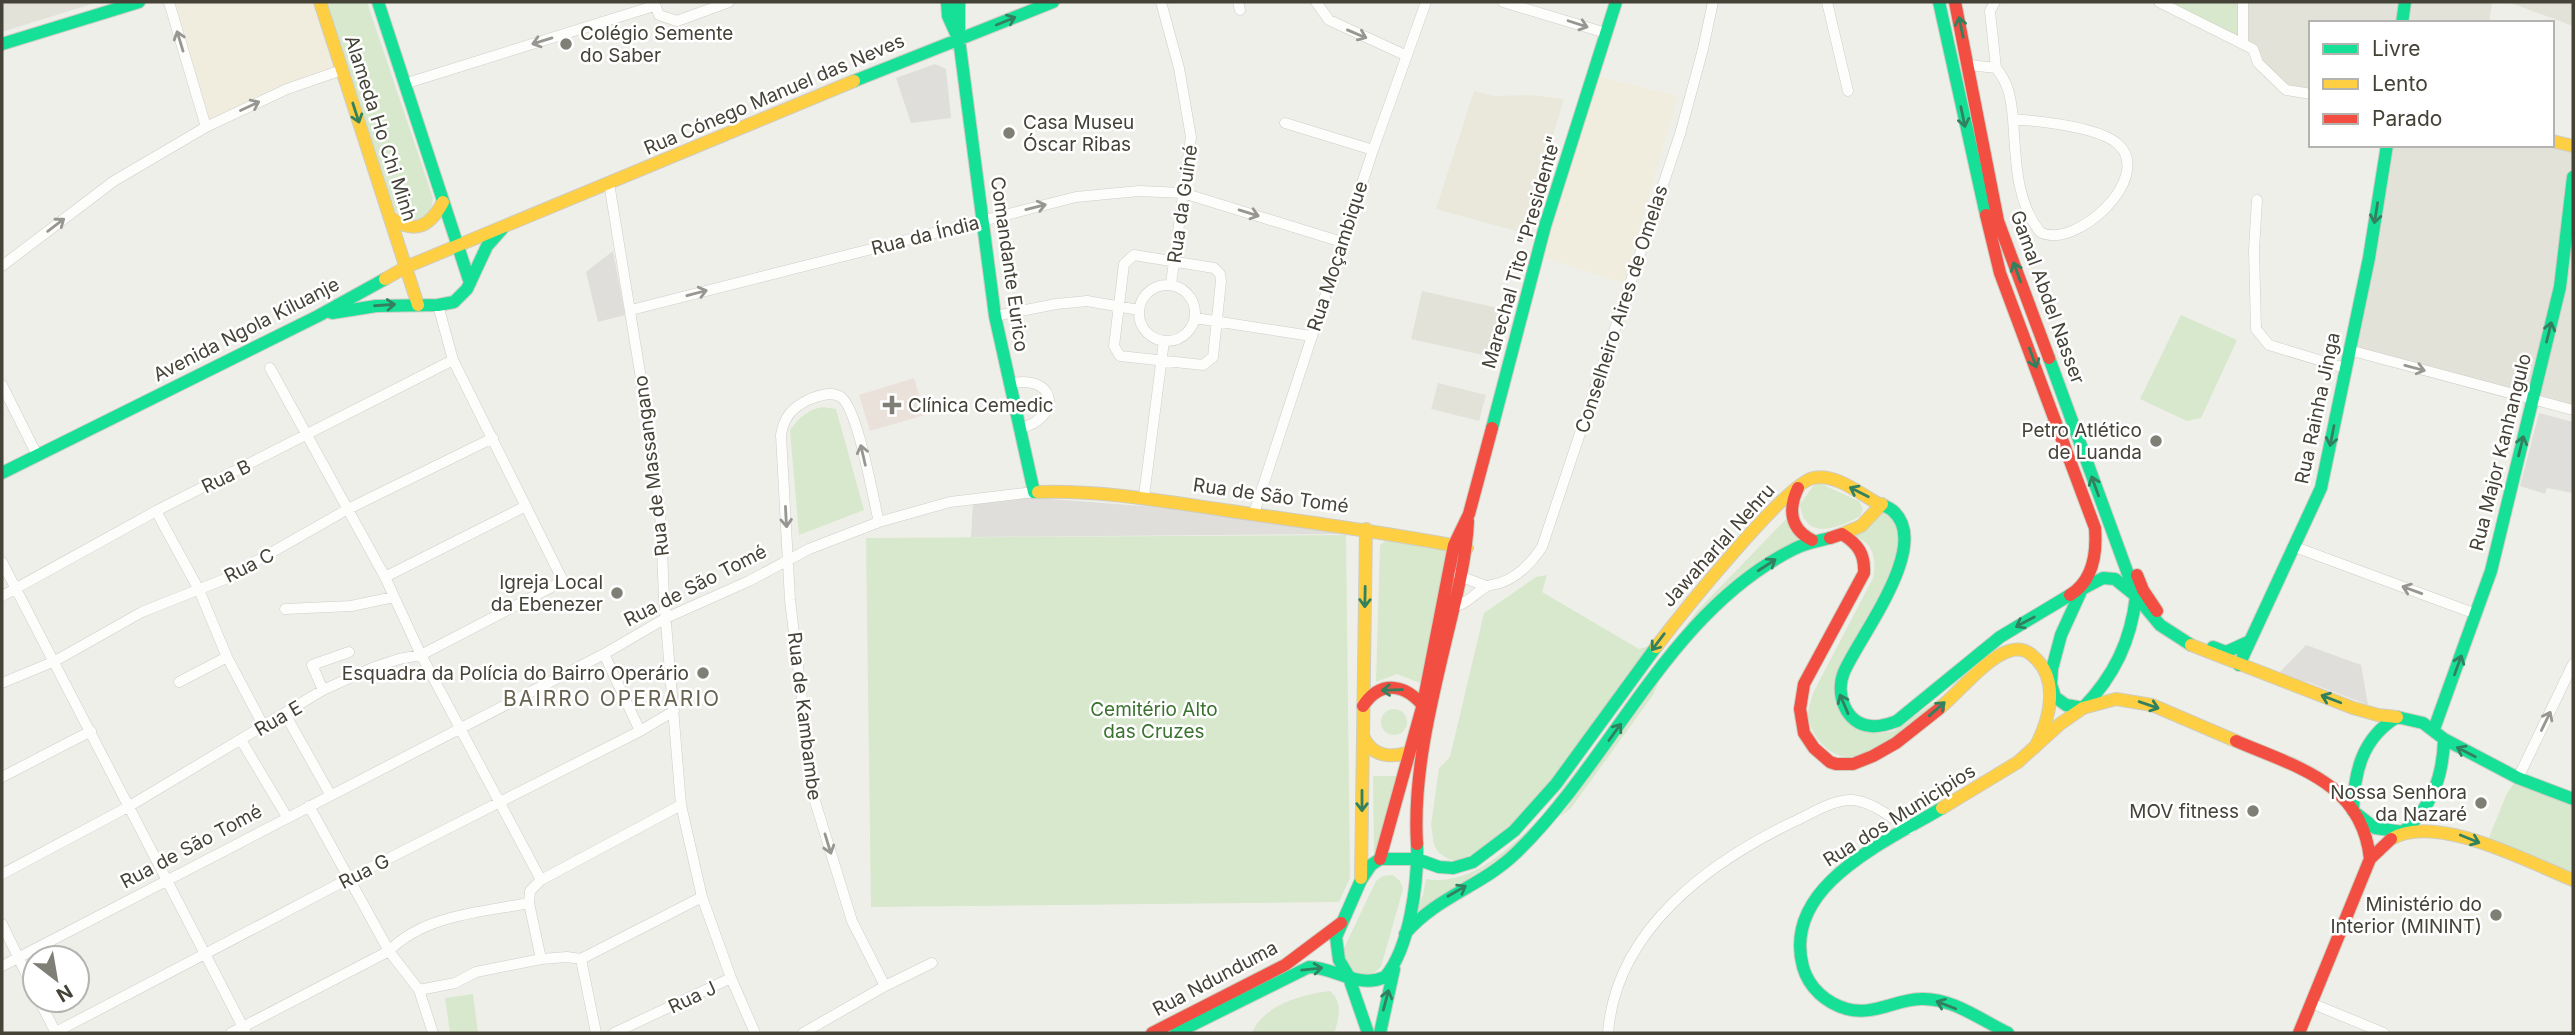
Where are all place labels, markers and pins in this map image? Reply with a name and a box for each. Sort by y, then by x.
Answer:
place label: Colégio Semente do Saber [580,22,733,67]
marker: Colégio Semente do Saber [558,36,574,52]
place label: Casa Museu Óscar Ribas [1023,111,1134,156]
marker: Casa Museu Óscar Ribas [1001,125,1017,141]
place label: Clínica Cemedic [908,394,1054,417]
marker: Clínica Cemedic [882,395,902,415]
place label: Petro Atlético de Luanda [2021,419,2142,464]
marker: Petro Atlético de Luanda [2148,433,2164,449]
place label: Igreja Local da Ebenezer [491,571,603,616]
marker: Igreja Local da Ebenezer [609,585,625,601]
place label: Esquadra da Polícia do Bairro Operário [342,662,689,685]
marker: Esquadra da Polícia do Bairro Operário [695,665,711,681]
place label: Nossa Senhora da Nazaré [2330,781,2467,826]
marker: Nossa Senhora da Nazaré [2473,795,2489,811]
place label: MOV fitness [2129,800,2239,823]
marker: MOV fitness [2245,803,2261,819]
place label: Ministério do Interior (MININT) [2331,893,2482,938]
marker: Ministério do Interior (MININT) [2488,907,2504,923]

